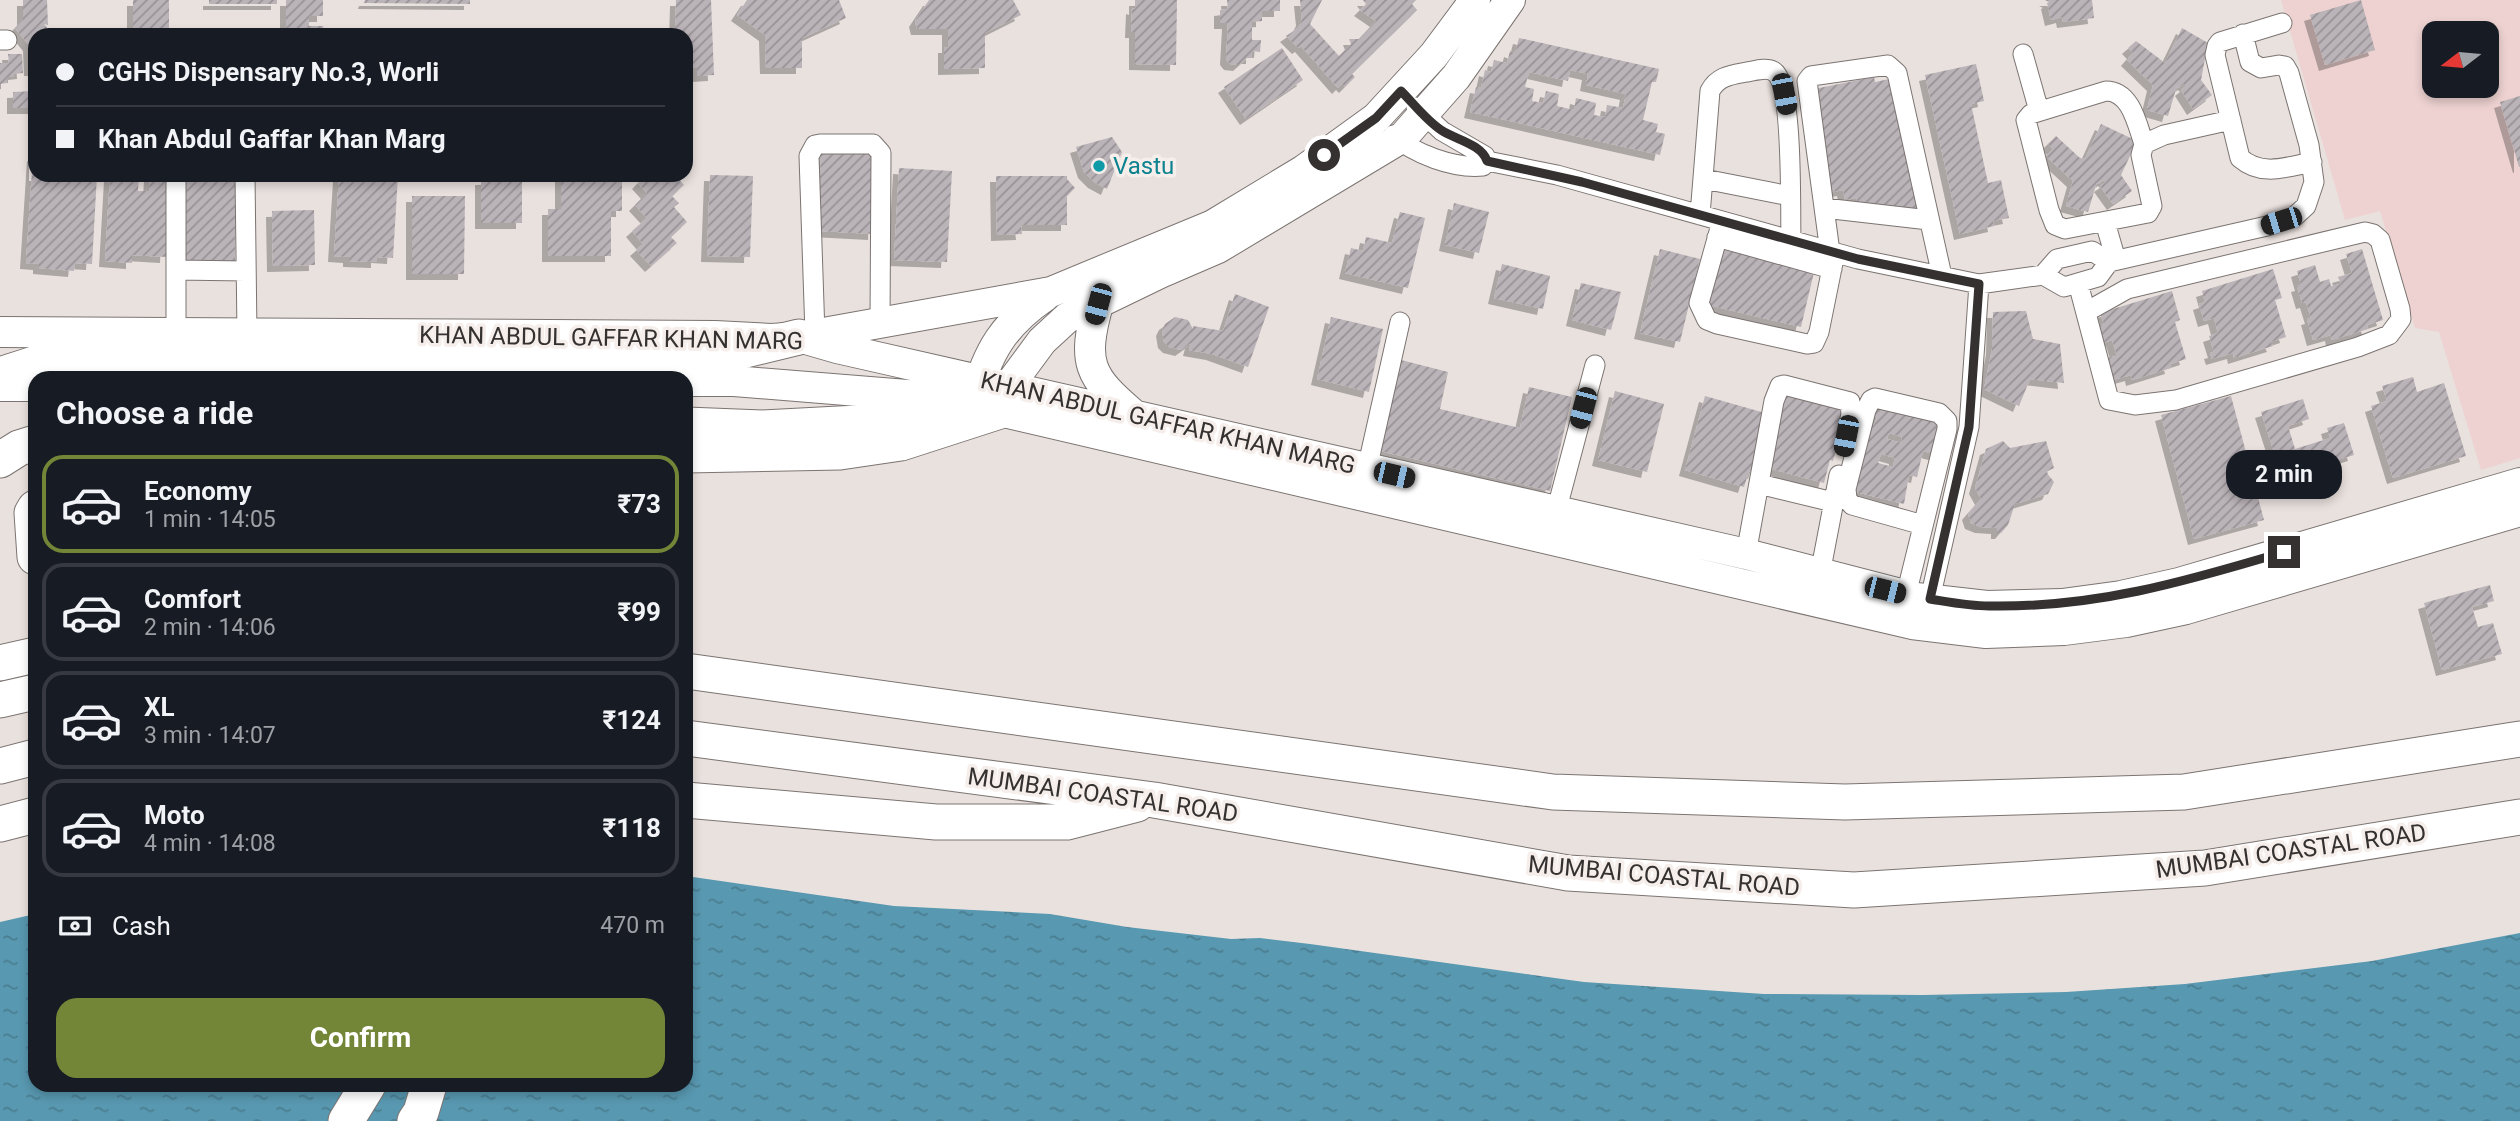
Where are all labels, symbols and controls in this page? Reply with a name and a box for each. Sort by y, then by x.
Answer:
north arrow [2422,21,2499,98]
map controls [2422,21,2499,98]
text: CGHS Dispensary No.3, Worli [98,57,439,87]
car [1770,71,1799,117]
text: Khan Abdul Gaffar Khan Marg [98,124,446,154]
route start [1308,139,1340,171]
place label: Vastu [1113,152,1174,180]
marker: Vastu [1091,158,1107,174]
car [2258,205,2305,237]
car [1083,281,1114,327]
street label: KHAN ABDUL GAFFAR KHAN MARG [419,321,803,355]
street label: KHAN ABDUL GAFFAR KHAN MARG [978,366,1358,480]
car [1568,385,1599,431]
text: Choose a ride [56,394,253,432]
car [1832,413,1861,459]
callout: 2 min [2226,450,2342,500]
car [1372,460,1417,490]
text: 2 min [2255,461,2313,488]
icon: car [60,473,123,536]
text: Economy [144,476,251,506]
text: ₹73 [617,489,661,519]
text: 1 min · 14:05 [144,506,276,533]
route end [2268,536,2300,568]
car [1863,575,1908,605]
icon: car [60,581,123,644]
text: Comfort [144,584,241,614]
text: ₹99 [617,597,661,627]
text: 2 min · 14:06 [144,614,276,641]
icon: car [60,689,123,752]
text: XL [144,692,175,722]
text: ₹124 [603,705,661,735]
text: 3 min · 14:07 [144,722,276,749]
street label: MUMBAI COASTAL ROAD [966,762,1240,828]
icon: car [60,797,123,860]
text: Moto [144,800,205,830]
text: ₹118 [603,813,661,843]
street label: MUMBAI COASTAL ROAD [2154,818,2428,884]
text: 4 min · 14:08 [144,830,276,857]
street label: MUMBAI COASTAL ROAD [1527,850,1801,902]
icon: cash [56,907,94,945]
text: Cash [112,911,171,941]
text: 470 m [600,912,665,939]
button: Confirm [56,998,665,1078]

